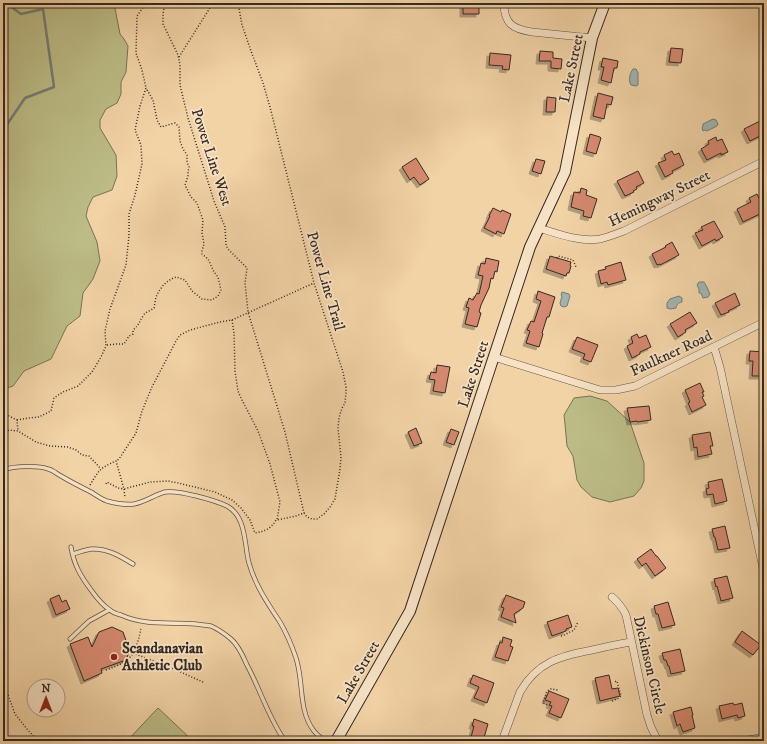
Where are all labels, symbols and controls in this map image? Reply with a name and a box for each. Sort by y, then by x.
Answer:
street label: Lake Street [555,32,588,104]
street label: Power Line West [187,106,236,208]
street label: Hemingway Street [605,166,713,231]
street label: Power Line Trail [302,229,349,333]
street label: Faulkner Road [627,326,716,381]
street label: Lake Street [454,338,493,410]
street label: Dickinson Circle [629,614,670,716]
street label: Lake Street [333,637,384,707]
place label: Scandanavian Athletic Club [121,639,203,675]
marker: Scandanavian Athletic Club [109,652,119,662]
north arrow [26,678,66,718]
text: N [41,682,51,696]

